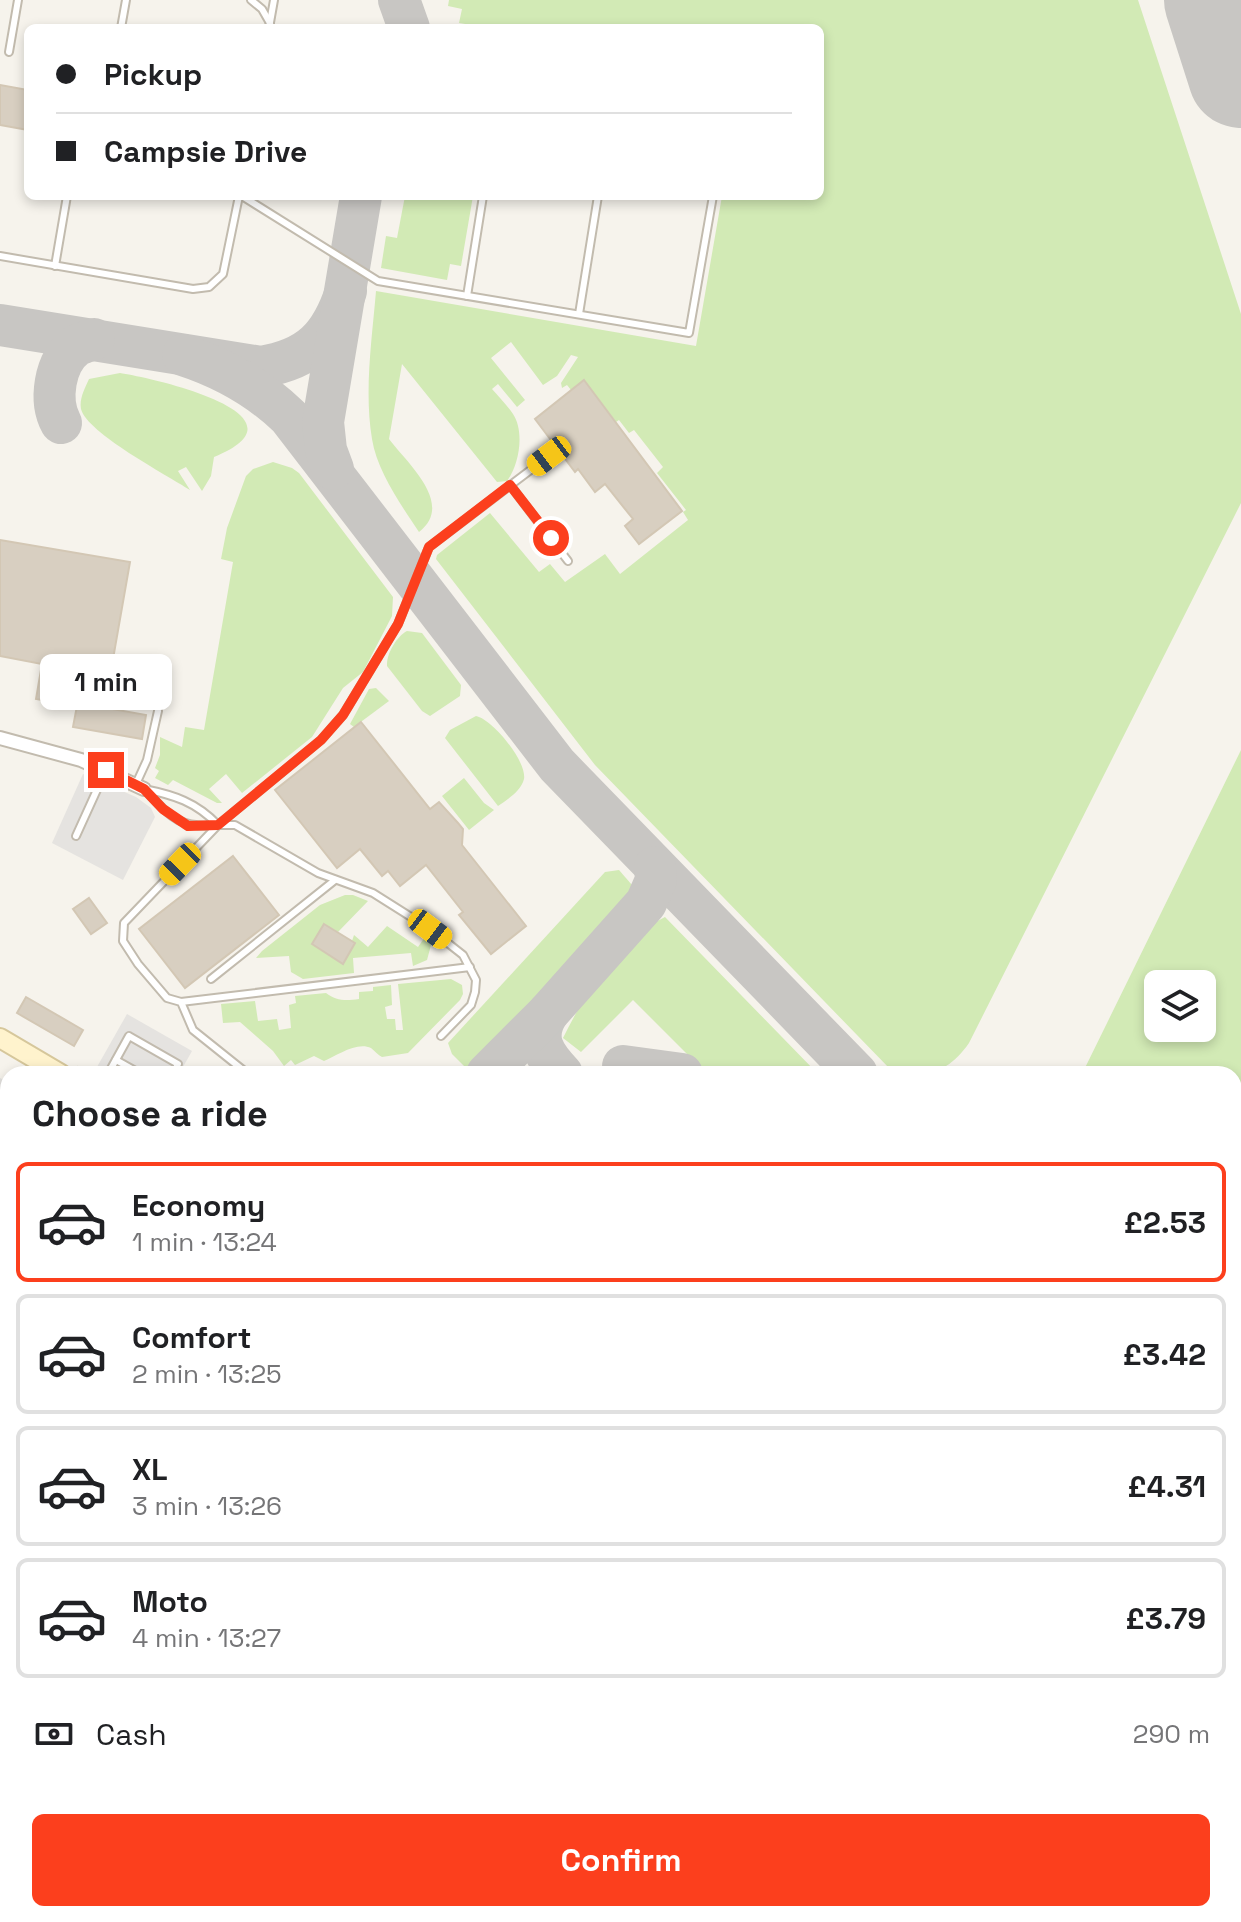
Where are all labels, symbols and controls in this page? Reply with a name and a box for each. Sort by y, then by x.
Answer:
text: Pickup [104,55,202,94]
text: Campsie Drive [104,132,307,171]
car [523,432,575,480]
route start [533,520,569,556]
callout: 1 min [40,654,172,710]
text: 1 min [74,665,138,699]
route end [88,752,124,788]
car [155,838,205,890]
car [404,905,456,953]
map controls [1144,970,1216,1042]
button: layers [1144,970,1216,1042]
text: Choose a ride [32,1091,268,1137]
icon: car [36,1186,108,1258]
text: Economy [132,1186,265,1225]
text: £2.53 [1124,1203,1206,1242]
text: 1 min · 13:24 [132,1225,277,1259]
icon: car [36,1318,108,1390]
text: Comfort [132,1318,251,1357]
text: £3.42 [1123,1335,1206,1374]
text: 2 min · 13:25 [132,1357,282,1391]
icon: car [36,1450,108,1522]
text: XL [132,1450,168,1489]
text: £4.31 [1128,1467,1206,1506]
text: 3 min · 13:26 [132,1489,282,1523]
icon: car [36,1582,108,1654]
text: Moto [132,1582,208,1621]
text: £3.79 [1126,1599,1206,1638]
text: 4 min · 13:27 [132,1621,281,1655]
icon: cash [32,1712,76,1756]
text: Cash [96,1715,167,1754]
text: 290 m [1133,1717,1210,1751]
button: Confirm [32,1814,1210,1906]

